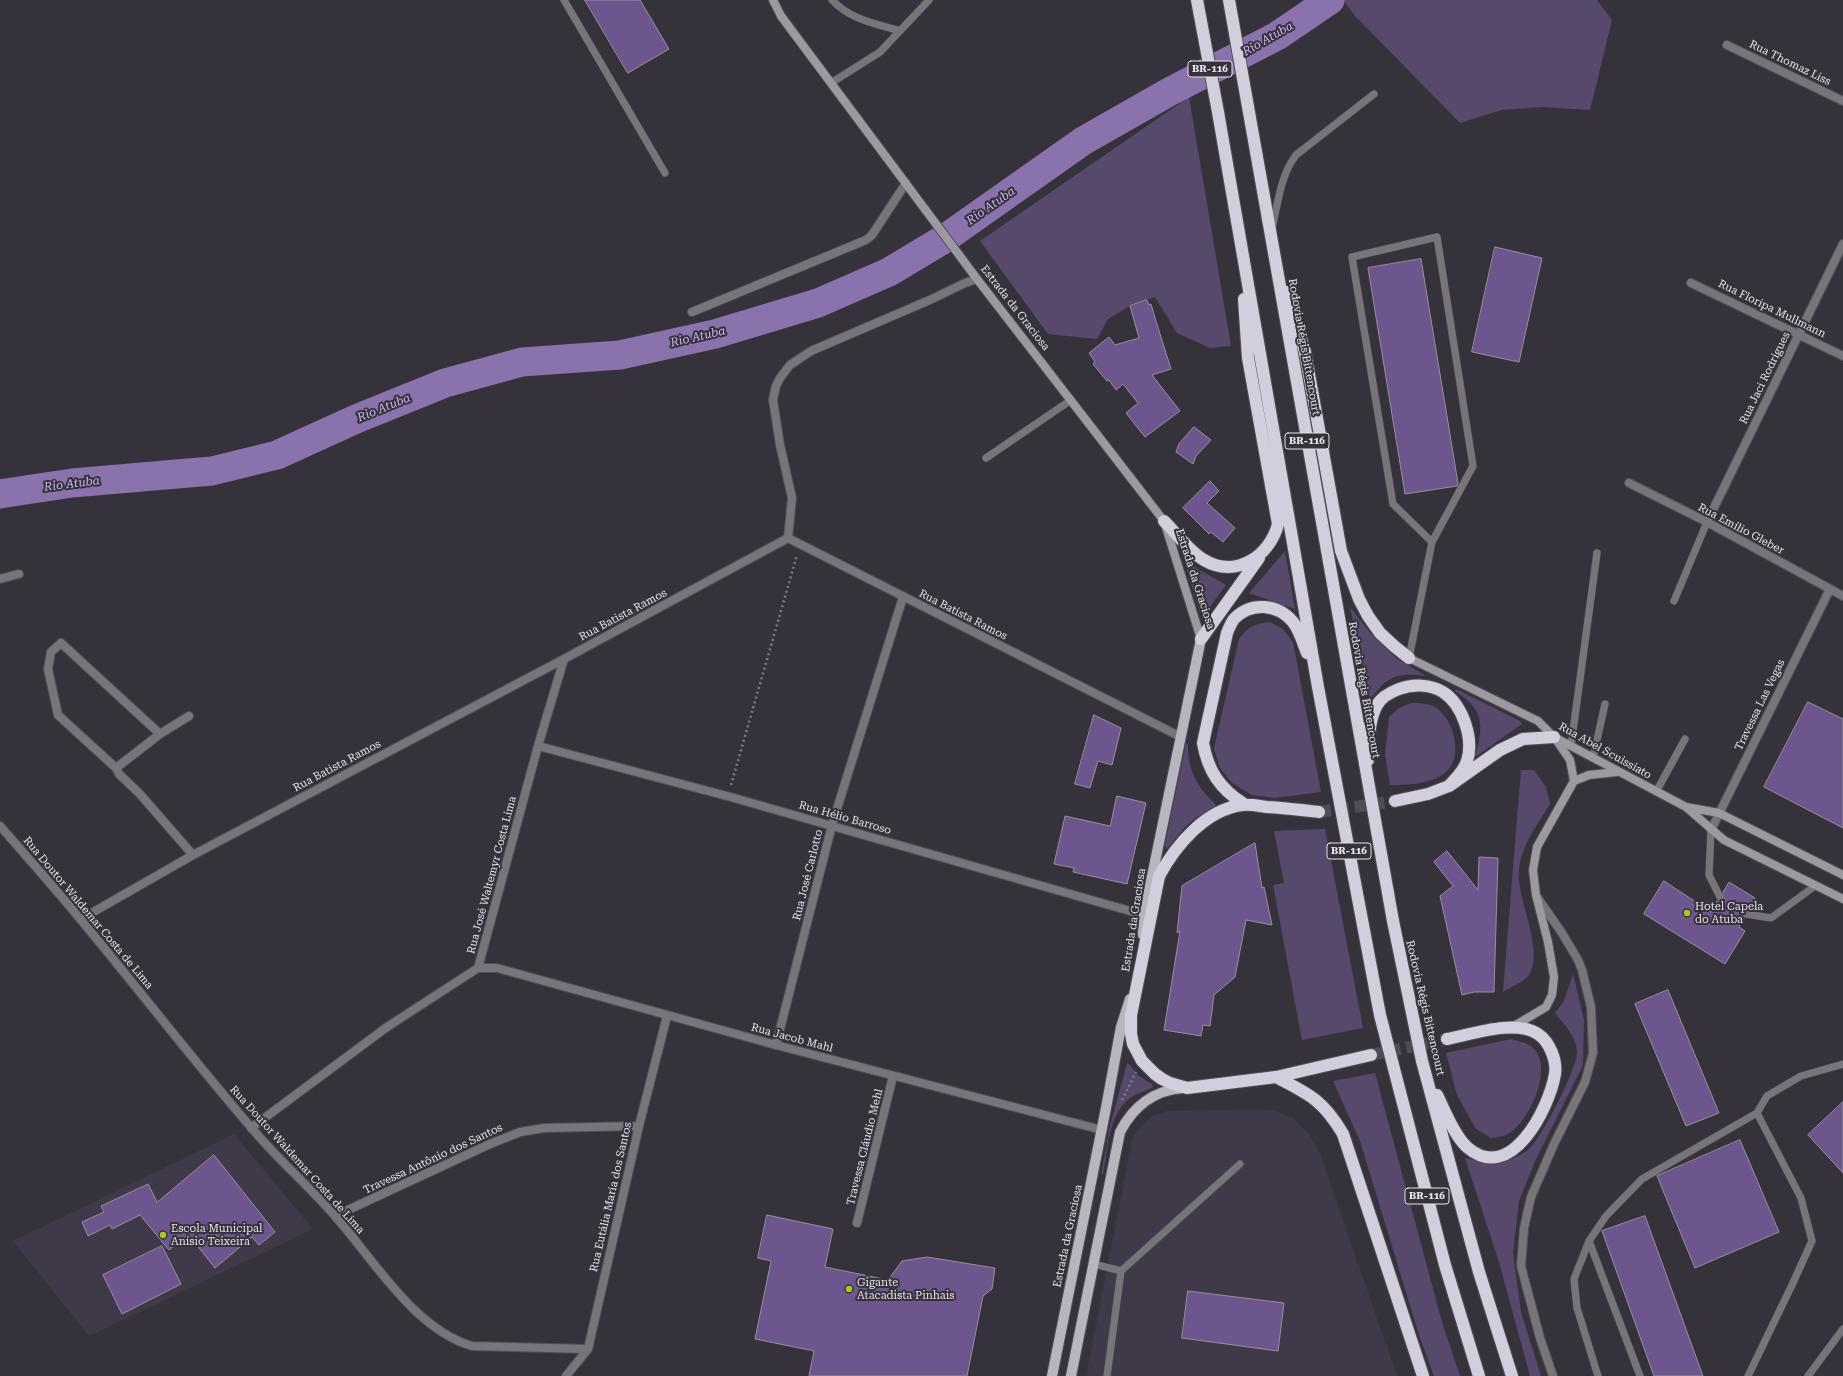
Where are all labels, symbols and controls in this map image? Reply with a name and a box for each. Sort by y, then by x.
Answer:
water label: Rio Atuba [1240,19,1296,59]
street label: Rua Thomaz Liss [1747,38,1833,88]
road number: BR-116 [1188,61,1232,77]
water label: Rio Atuba [964,184,1018,228]
street label: Estrada da Graciosa [978,263,1052,353]
street label: Rua Floripa Mullmann [1716,277,1828,341]
street label: Rodovia Régis Bittencourt [1285,278,1323,416]
water label: Rio Atuba [669,324,727,350]
street label: Rua Jaci Rodrigues [1737,330,1793,426]
water label: Rio Atuba [355,391,413,425]
road number: BR-116 [1285,433,1329,449]
water label: Rio Atuba [43,473,101,495]
street label: Rua Emílio Gleber [1696,501,1786,557]
street label: Estrada da Graciosa [1173,527,1217,631]
street label: Rua Batista Ramos [577,586,669,644]
street label: Rua Batista Ramos [917,587,1009,643]
street label: Rodovia Régis Bittencourt [1345,621,1383,759]
street label: Travessa Las Vegas [1732,657,1788,753]
street label: Rua Abel Scuissiato [1556,720,1654,782]
street label: Rua Batista Ramos [291,737,383,795]
street label: Rua José Waltemyr Costa Lima [465,795,519,955]
street label: Rua Hélio Barroso [797,799,893,837]
street label: Rua José Carlotto [790,828,826,922]
street label: Rua Doutor Waldemar Costa de Lima [20,834,156,992]
road number: BR-116 [1327,843,1371,859]
street label: Estrada da Graciosa [1119,867,1149,973]
place label: Hotel Capela do Atuba [1695,900,1763,926]
marker: Hotel Capela do Atuba [1682,908,1692,918]
street label: Rodovia Régis Bittencourt [1403,939,1447,1077]
street label: Rua Jacob Mahl [750,1021,834,1055]
street label: Rua Doutor Waldemar Costa de Lima [227,1083,367,1237]
street label: Travessa Cláudio Mehl [844,1087,886,1207]
street label: Travessa Antônio dos Santos [361,1121,505,1197]
street label: Rua Eutália Maria dos Santos [587,1121,635,1273]
street label: Estrada da Graciosa [1051,1183,1085,1289]
road number: BR-116 [1405,1188,1449,1204]
place label: Escola Municipal Anísio Teixeira [171,1222,262,1248]
marker: Escola Municipal Anísio Teixeira [158,1230,168,1240]
place label: Gigante Atacadista Pinhais [857,1276,955,1302]
marker: Gigante Atacadista Pinhais [844,1284,854,1294]

